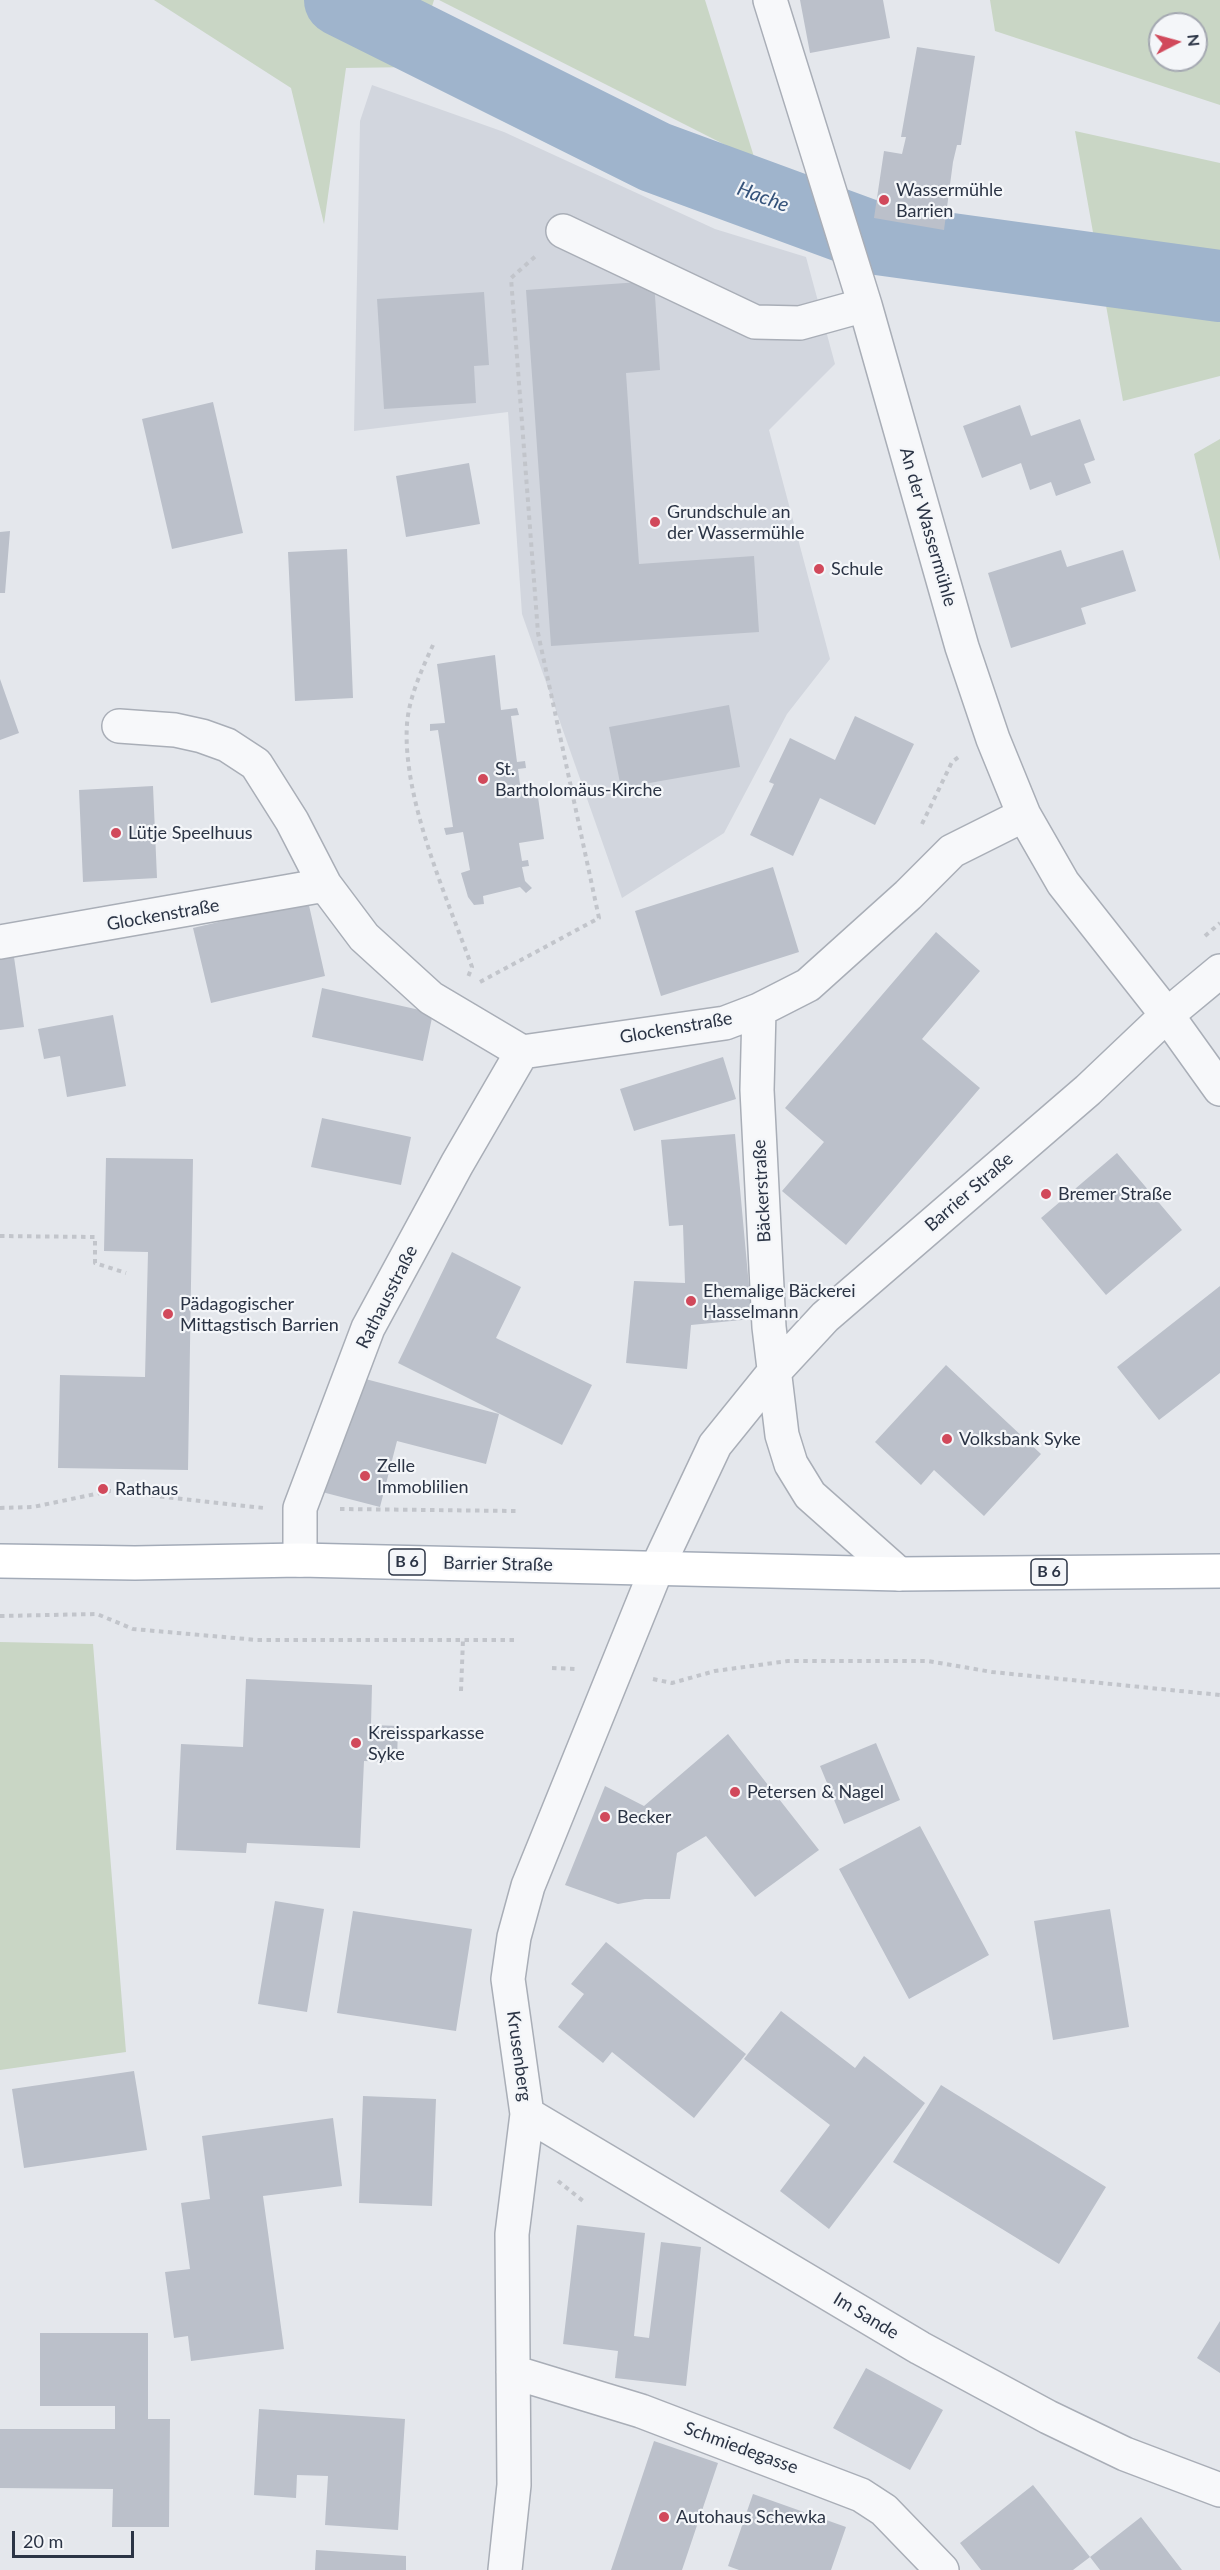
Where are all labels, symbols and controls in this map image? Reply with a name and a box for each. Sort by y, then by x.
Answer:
north arrow [1148,12,1208,72]
text: N [1184,33,1205,47]
water label: Hache [734,177,792,217]
place label: Wassermühle Barrien [896,179,1003,222]
marker: Wassermühle Barrien [877,193,891,207]
street label: An der Wassermühle [895,445,961,609]
place label: Grundschule an der Wassermühle [667,501,805,544]
marker: Grundschule an der Wassermühle [648,515,662,529]
place label: Schule [831,558,883,580]
marker: Schule [812,562,826,576]
place label: St. Bartholomäus-Kirche [495,758,662,800]
marker: St. Bartholomäus-Kirche [476,772,490,786]
place label: Lütje Speelhuus [128,822,252,844]
marker: Lütje Speelhuus [109,826,123,840]
street label: Glockenstraße [105,894,221,936]
street label: Glockenstraße [618,1007,734,1049]
street label: Bäckerstraße [749,1139,775,1243]
street label: Barrier Straße [921,1148,1017,1236]
place label: Bremer Straße [1058,1183,1172,1205]
marker: Bremer Straße [1039,1187,1053,1201]
street label: Rathausstraße [352,1242,422,1352]
place label: Ehemalige Bäckerei Hasselmann [703,1280,856,1322]
place label: Pädagogischer Mittagstisch Barrien [180,1293,339,1336]
marker: Ehemalige Bäckerei Hasselmann [684,1294,698,1308]
marker: Pädagogischer Mittagstisch Barrien [161,1307,175,1321]
place label: Volksbank Syke [959,1428,1081,1450]
marker: Volksbank Syke [940,1432,954,1446]
place label: Zelle Immoblilien [377,1455,468,1498]
marker: Zelle Immoblilien [358,1469,372,1483]
place label: Rathaus [115,1478,178,1500]
marker: Rathaus [96,1482,110,1496]
road number: B 6 [389,1549,425,1575]
street label: Barrier Straße [443,1552,553,1576]
road number: B 6 [1031,1559,1067,1585]
place label: Kreissparkasse Syke [368,1722,484,1764]
marker: Kreissparkasse Syke [349,1736,363,1750]
place label: Petersen & Nagel [747,1781,884,1803]
marker: Petersen & Nagel [728,1785,742,1799]
place label: Becker [617,1806,671,1828]
marker: Becker [598,1810,612,1824]
street label: Krusenberg [502,2009,536,2103]
street label: Im Sande [829,2288,903,2344]
street label: Schmiedegasse [681,2417,801,2479]
place label: Autohaus Schewka [676,2506,826,2528]
marker: Autohaus Schewka [657,2510,671,2524]
scale bar [15,2519,136,2557]
text: 20 m [23,2530,63,2552]

